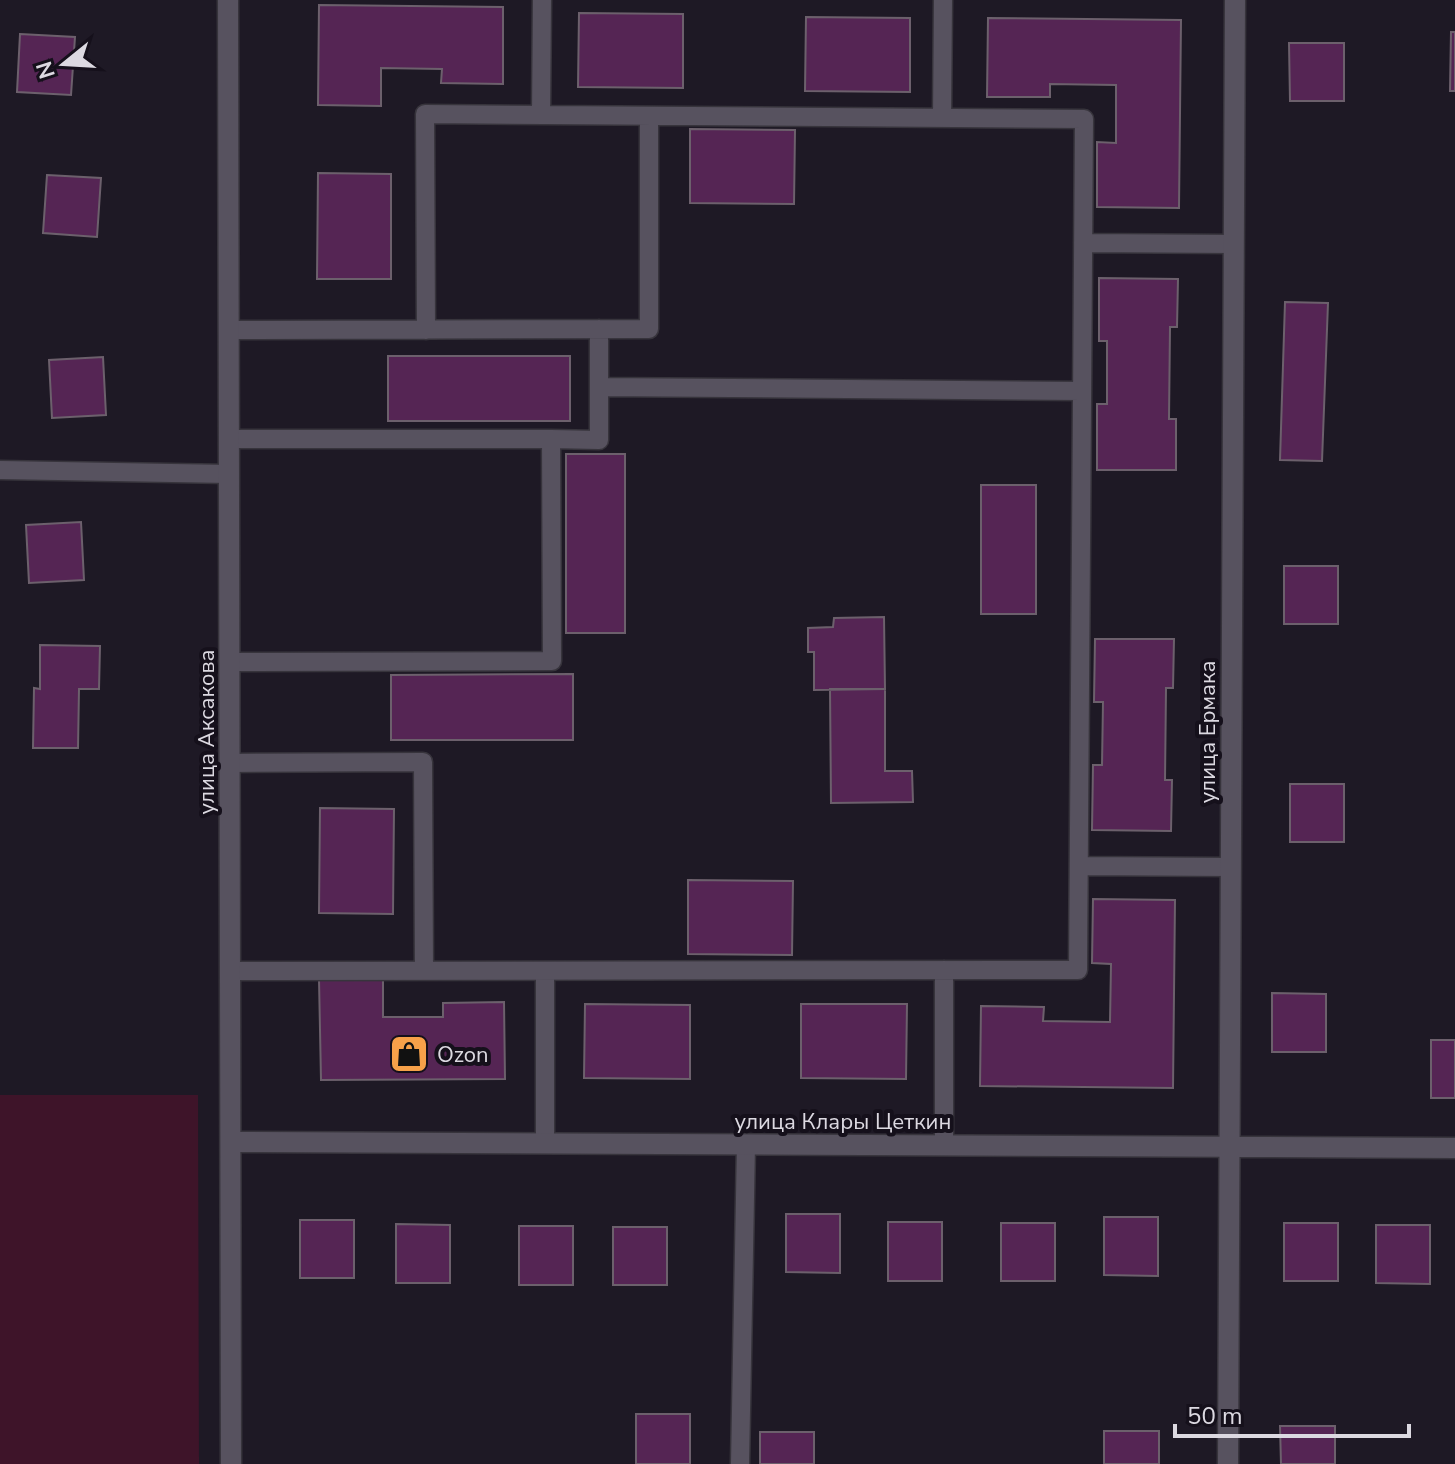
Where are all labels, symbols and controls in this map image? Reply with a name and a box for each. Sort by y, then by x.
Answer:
north arrow [24,24,104,104]
text: N [29,57,63,82]
street label: улица Аксакова [192,650,222,814]
street label: улица Ермака [1193,661,1223,803]
shop icon: Ozon [388,1033,430,1075]
place label: Ozon [437,1040,489,1070]
street label: улица Клары Цеткин [735,1107,951,1137]
scale bar [1175,1388,1409,1438]
text: 50 m [1187,1400,1243,1432]

